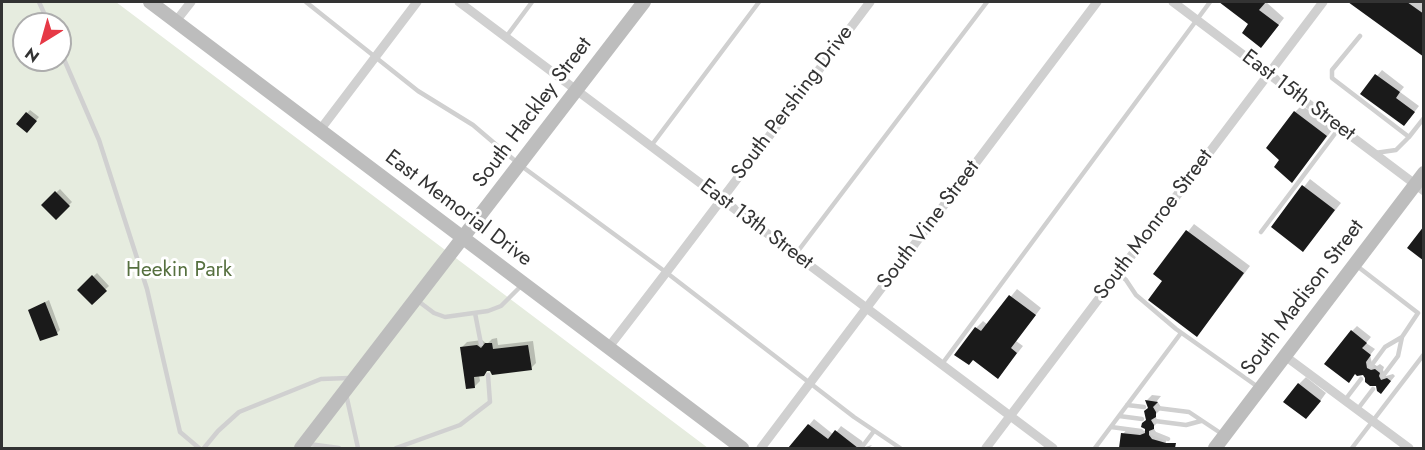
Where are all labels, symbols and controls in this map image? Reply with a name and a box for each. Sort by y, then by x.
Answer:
north arrow [12,12,72,72]
street label: South Pershing Drive [727,21,859,185]
street label: South Hackley Street [468,33,598,193]
text: N [20,42,44,68]
street label: East 15th Street [1236,45,1360,147]
street label: East Memorial Drive [379,145,537,273]
street label: South Monroe Street [1089,145,1219,305]
street label: South Vine Street [873,156,985,294]
street label: East 13th Street [695,174,817,276]
street label: South Madison Street [1236,215,1370,381]
park label: Heekin Park [126,258,232,284]

